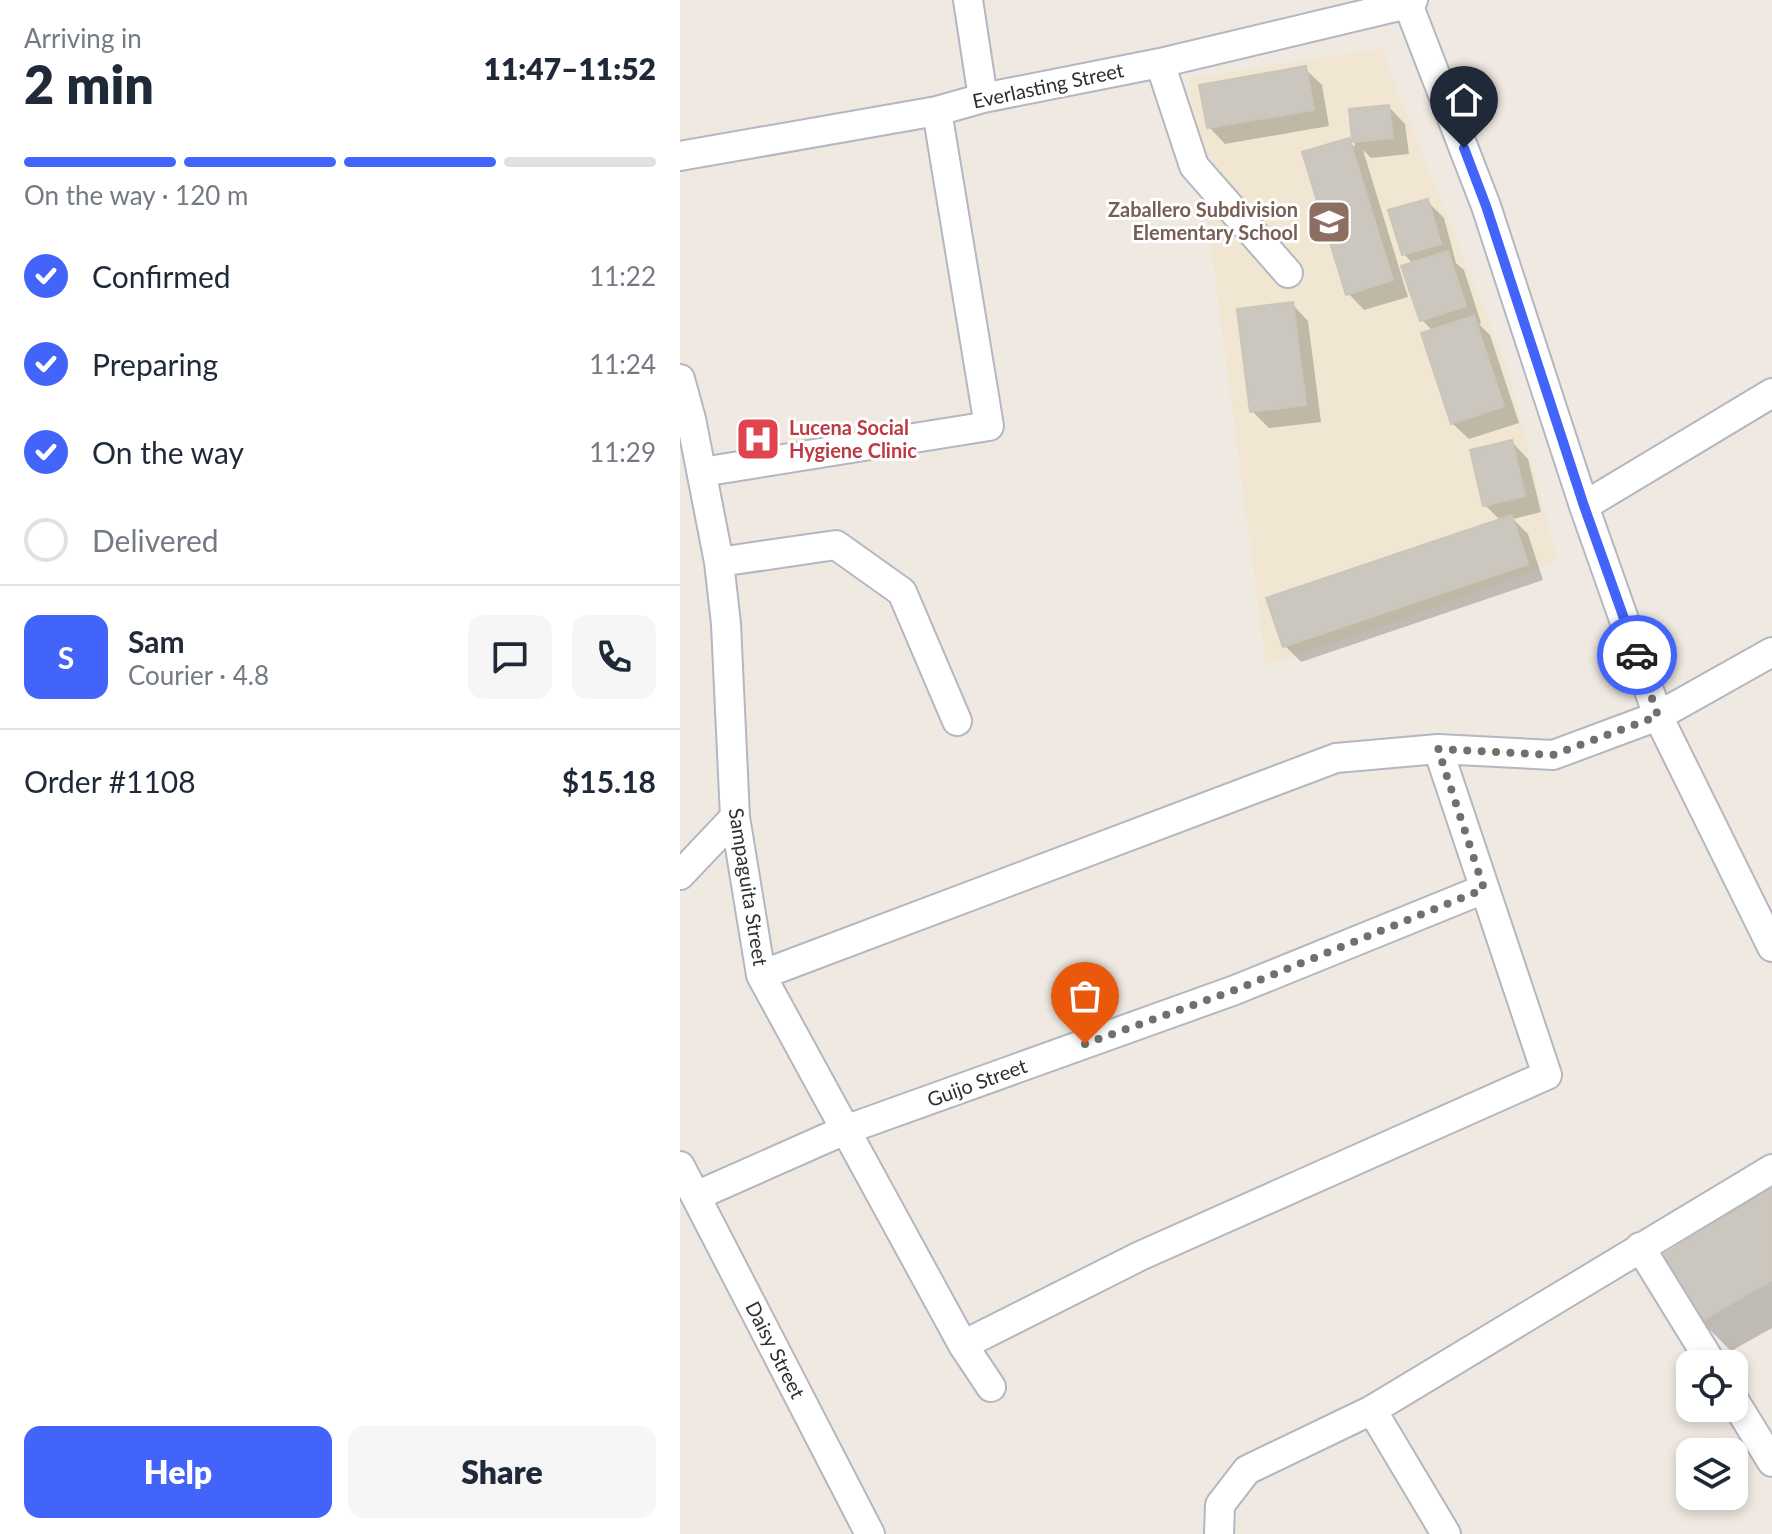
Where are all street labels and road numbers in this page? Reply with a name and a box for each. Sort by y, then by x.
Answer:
street label: Everlasting Street [970,57,1126,113]
street label: Sampaguita Street [725,806,773,967]
street label: Guijo Street [924,1053,1030,1111]
street label: Daisy Street [741,1297,811,1402]

